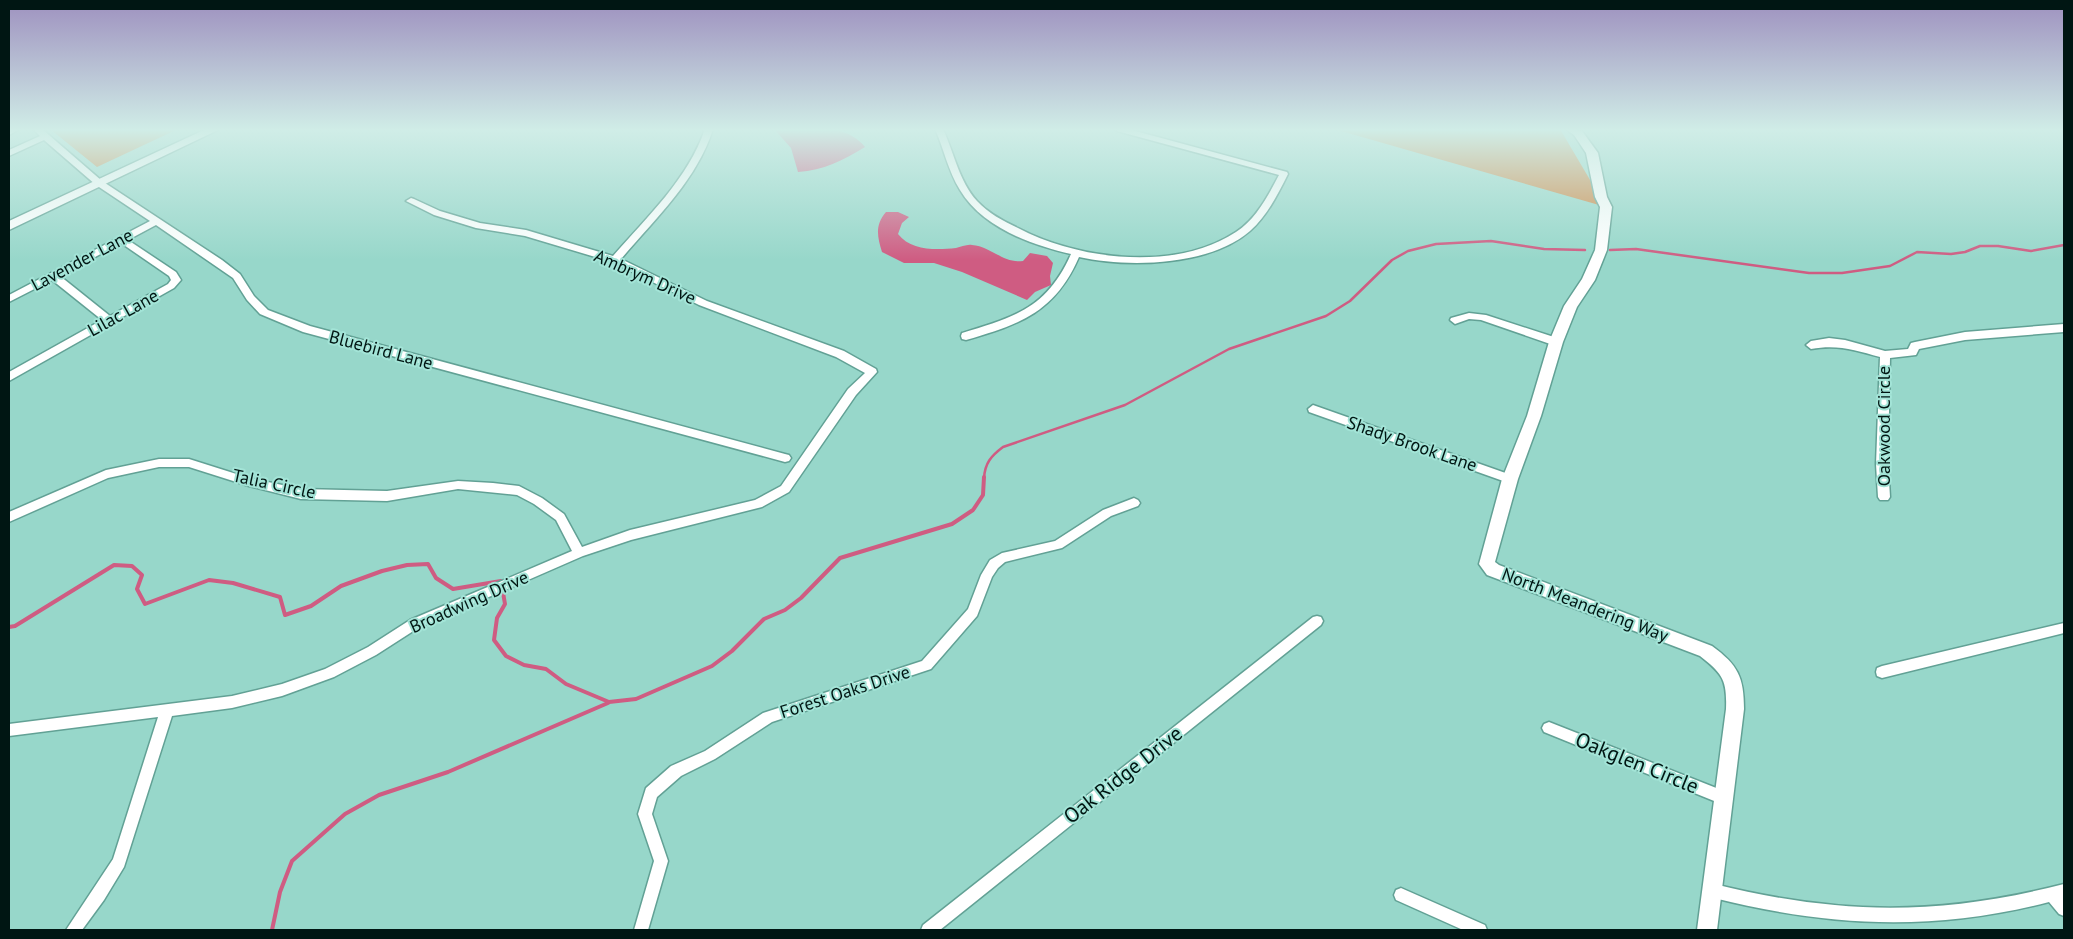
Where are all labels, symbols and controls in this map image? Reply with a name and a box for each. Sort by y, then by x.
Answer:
street label: Lavender Lane [27,223,137,296]
street label: Ambrym Drive [591,244,700,309]
street label: Lilac Lane [83,284,162,341]
street label: Bluebird Lane [327,325,436,374]
street label: Oakwood Circle [1872,366,1895,486]
street label: Shady Brook Lane [1344,410,1480,477]
street label: Talia Circle [230,463,318,504]
street label: North Meandering Way [1499,562,1672,647]
street label: Broadwing Drive [406,565,532,638]
street label: Forest Oaks Drive [777,660,913,723]
street label: Oak Ridge Drive [1058,720,1188,830]
street label: Oakglen Circle [1571,726,1703,800]

